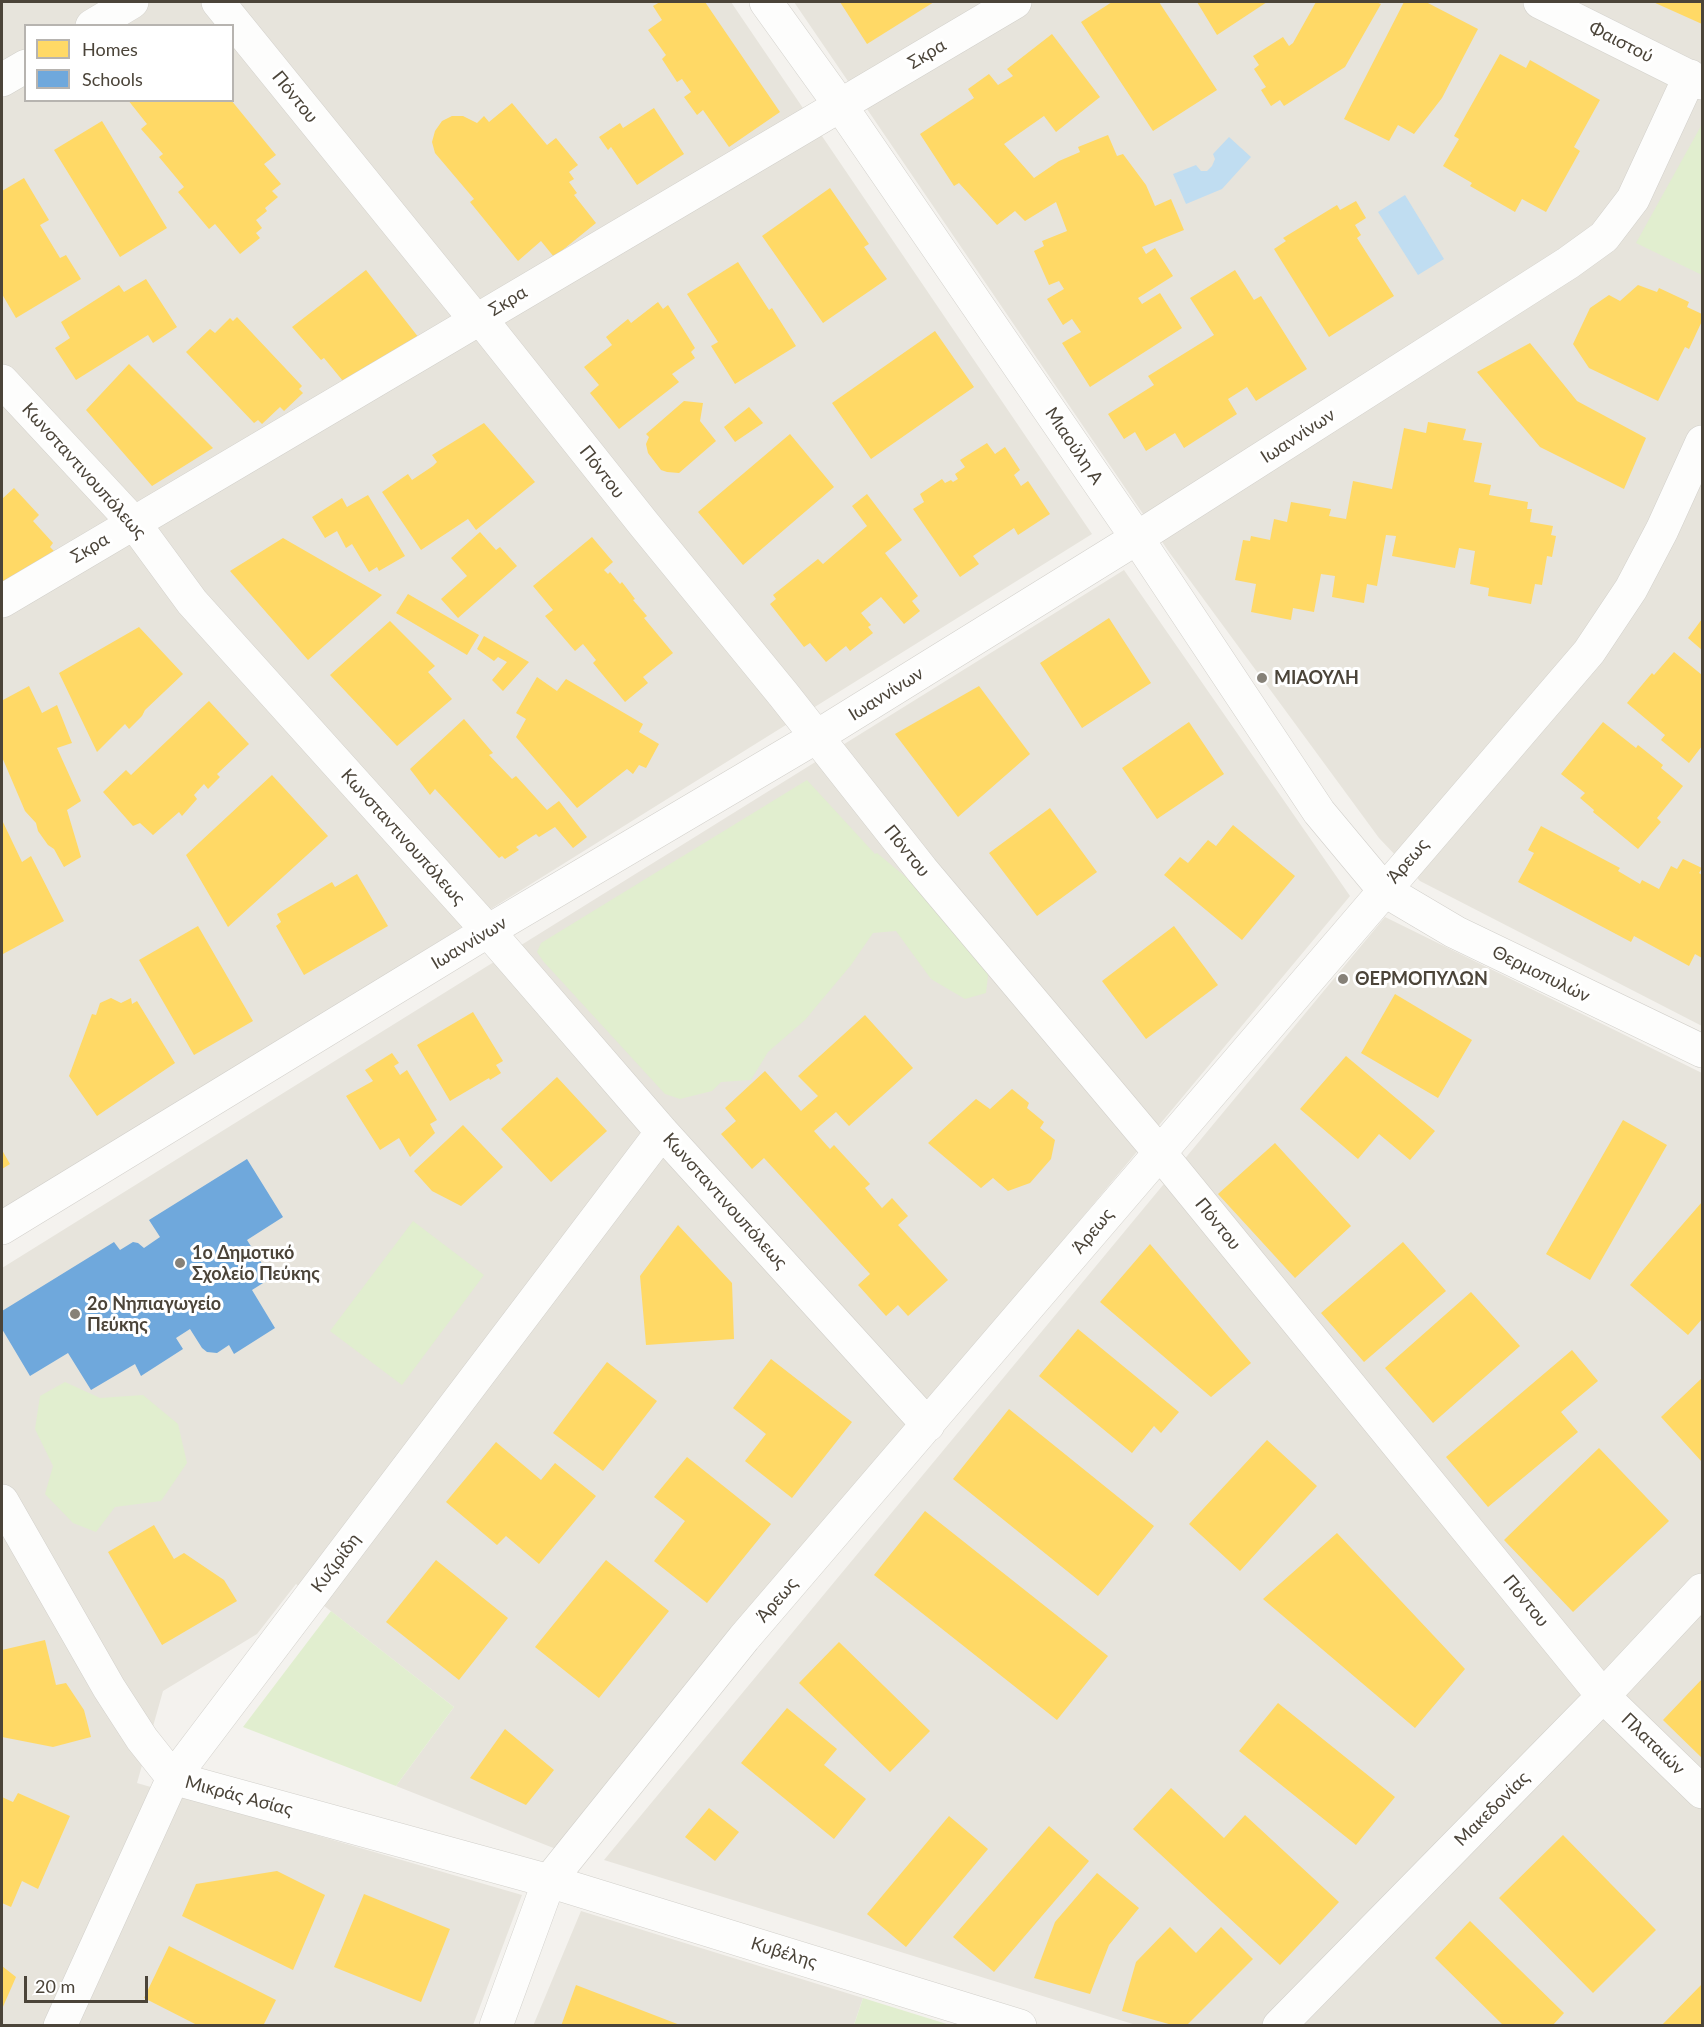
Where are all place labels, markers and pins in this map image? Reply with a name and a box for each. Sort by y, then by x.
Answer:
place label: ΜΙΑΟΥΛΗ [1274,667,1359,689]
marker: ΜΙΑΟΥΛΗ [1255,671,1269,685]
place label: ΘΕΡΜΟΠΥΛΩΝ [1355,968,1488,990]
marker: ΘΕΡΜΟΠΥΛΩΝ [1336,972,1350,986]
place label: 1ο Δημοτικό Σχολείο Πεύκης [192,1242,320,1284]
marker: 1ο Δημοτικό Σχολείο Πεύκης [173,1256,187,1270]
place label: 2ο Νηπιαγωγείο Πεύκης [87,1293,221,1336]
marker: 2ο Νηπιαγωγείο Πεύκης [68,1307,82,1321]

